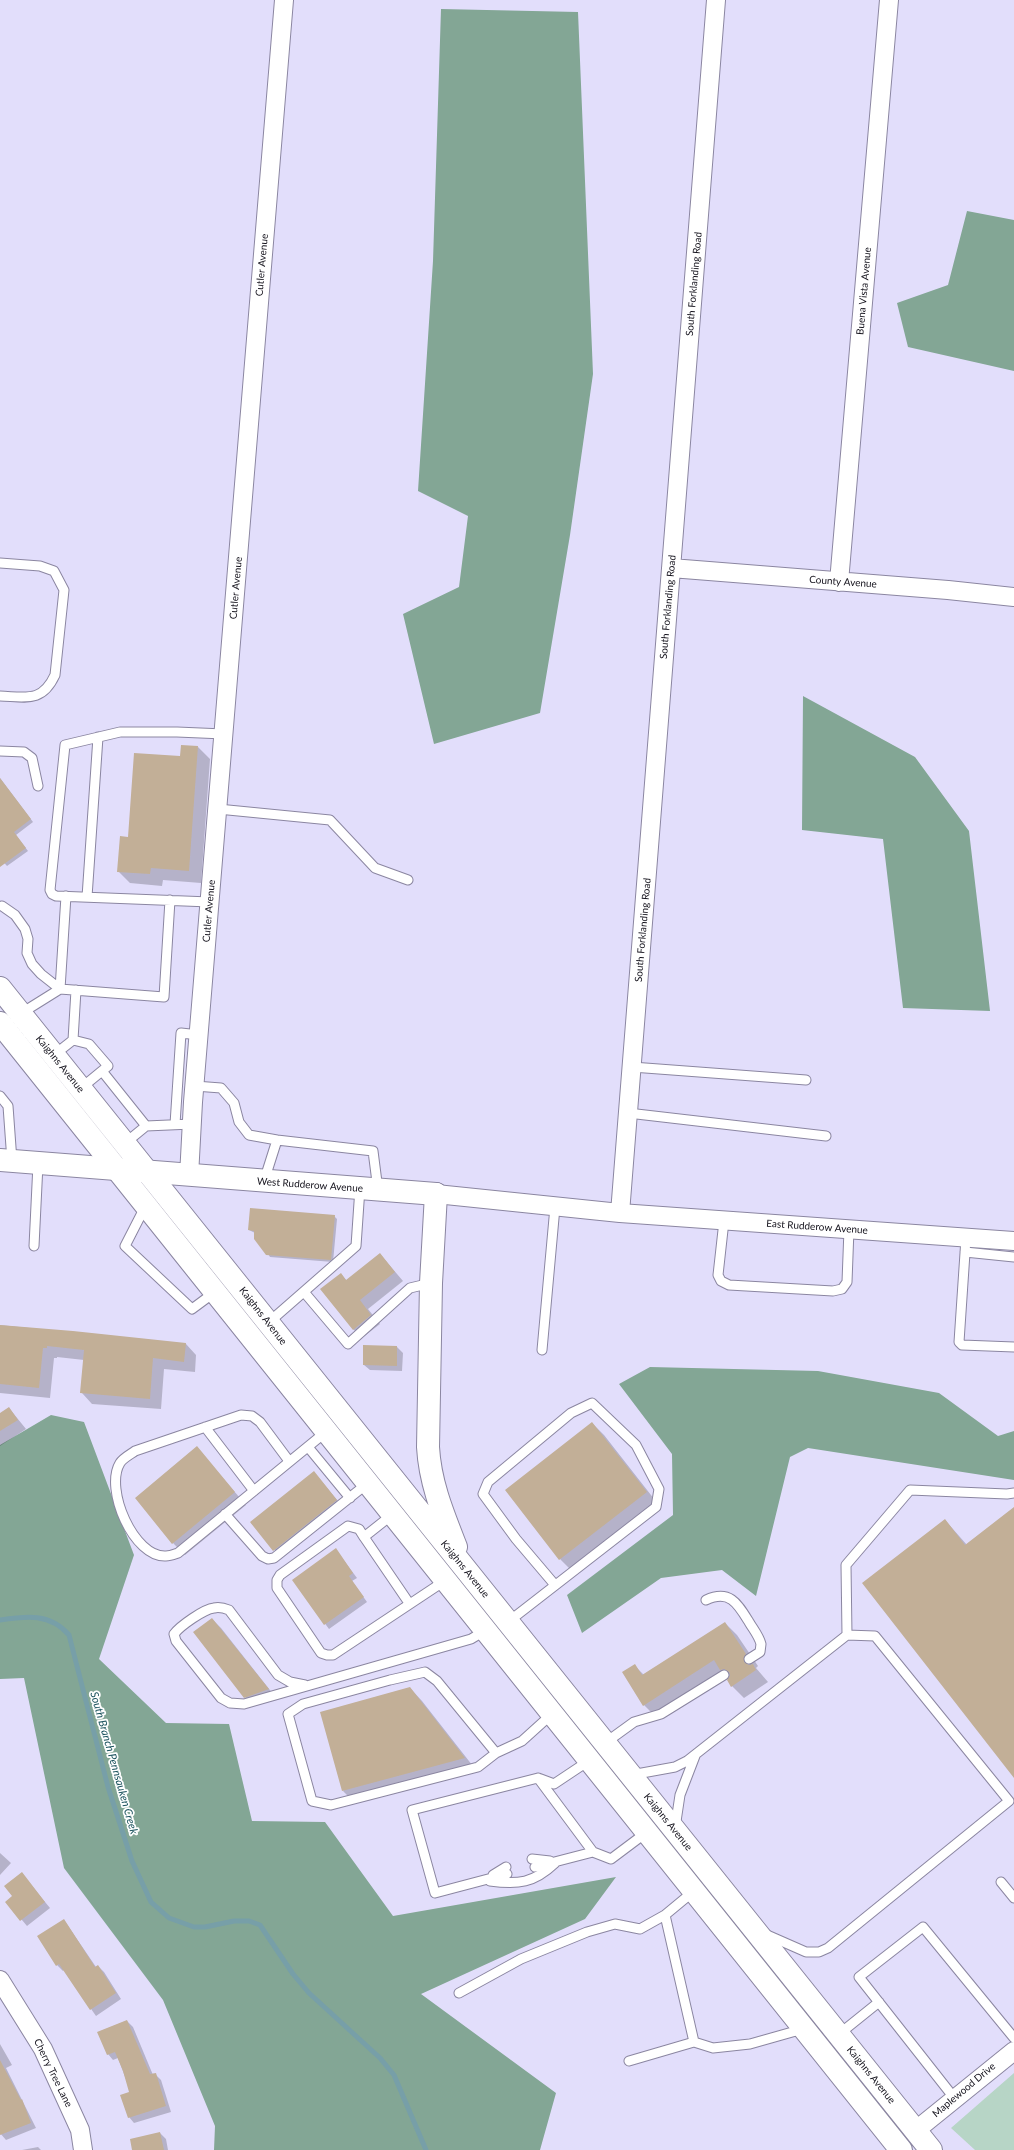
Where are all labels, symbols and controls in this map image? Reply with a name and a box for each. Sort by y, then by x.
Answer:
street label: South Forklanding Road [683,231,705,337]
street label: Cutler Avenue [253,233,271,297]
street label: Buena Vista Avenue [854,247,874,335]
street label: South Forklanding Road [657,554,679,660]
street label: Cutler Avenue [227,556,245,620]
street label: County Avenue [809,574,877,590]
street label: South Forklanding Road [632,877,654,983]
street label: Cutler Avenue [200,879,218,943]
street label: Kaighns Avenue [33,1033,87,1095]
street label: West Rudderow Avenue [257,1175,363,1195]
street label: East Rudderow Avenue [766,1217,868,1237]
street label: Kaighns Avenue [237,1285,289,1347]
street label: Kaighns Avenue [438,1538,492,1600]
water label: South Branch Pennsauken Creek [87,1690,141,1836]
street label: Kaighns Avenue [641,1791,695,1853]
street label: Cherry Tree Lane [31,2037,75,2109]
street label: Kaighns Avenue [844,2044,898,2106]
street label: Maplewood Drive [930,2060,998,2120]

